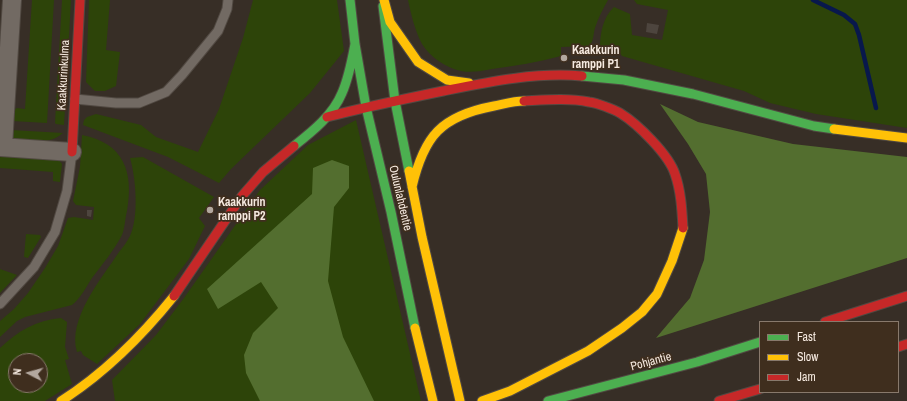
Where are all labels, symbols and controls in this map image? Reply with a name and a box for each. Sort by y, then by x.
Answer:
street label: Kaakkurinkulma [55,39,73,111]
place label: Kaakkurin ramppi P1 [572,44,620,72]
marker: Kaakkurin ramppi P1 [559,53,569,63]
street label: Oulunlahdentie [385,164,415,232]
place label: Kaakkurin ramppi P2 [218,196,266,224]
marker: Kaakkurin ramppi P2 [205,205,215,215]
legend [759,321,899,393]
text: Fast [797,329,816,345]
text: Slow [797,349,818,365]
street label: Pohjantie [629,350,673,374]
north arrow [8,353,48,393]
text: N [10,368,24,376]
text: Jam [797,369,816,385]

